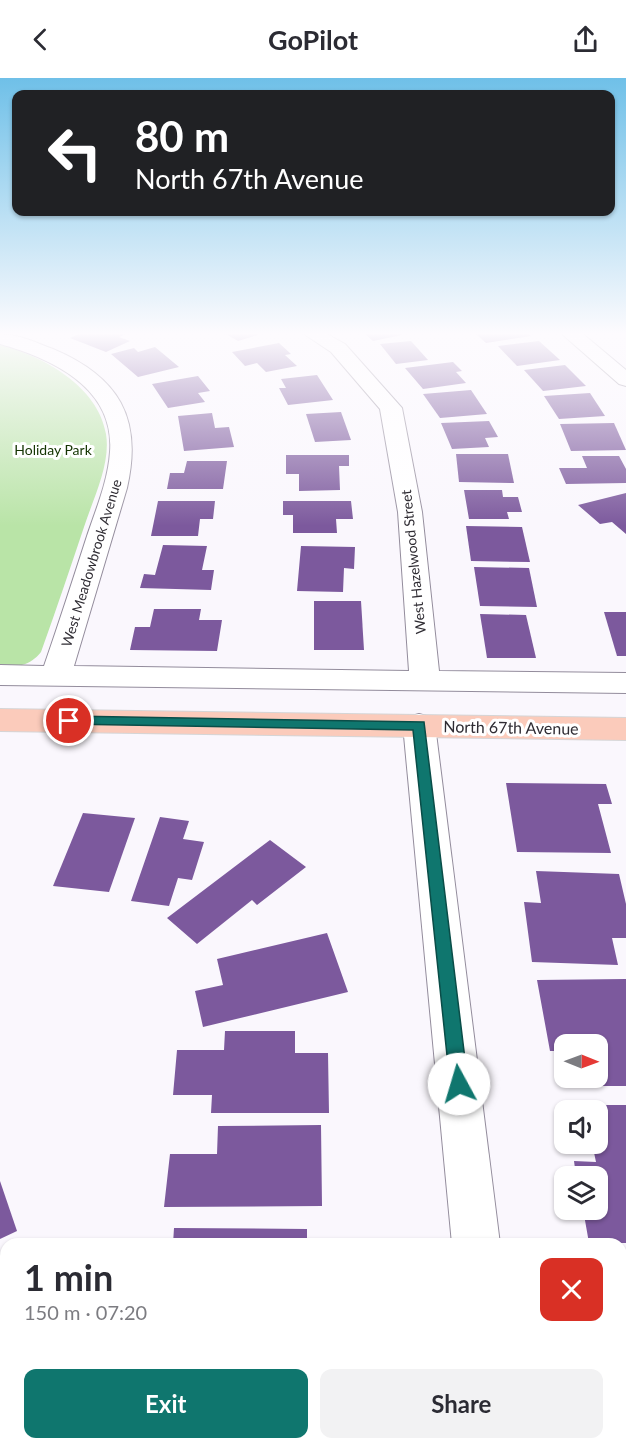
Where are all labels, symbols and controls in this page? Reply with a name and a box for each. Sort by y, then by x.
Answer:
icon: back [24,23,57,56]
text: GoPilot [268,23,358,56]
icon: share [569,23,602,56]
text: 80 m [135,111,229,161]
icon: left [36,114,114,192]
text: North 67th Avenue [135,162,363,195]
park label: Holiday Park [14,441,93,458]
street label: West Meadowbrook Avenue [57,477,125,649]
street label: West Hazelwood Street [397,489,429,635]
pin [43,695,94,746]
icon: arrive [52,704,85,737]
street label: North 67th Avenue [443,716,579,738]
north arrow [554,1034,608,1088]
map controls [554,1034,608,1220]
position arrow [427,1052,491,1116]
button: sound [554,1100,608,1154]
button: layers [554,1166,608,1220]
text: 1 min [24,1255,113,1299]
button: close [540,1258,603,1321]
text: 150 m · 07:20 [24,1300,147,1324]
button: Exit [24,1369,308,1438]
button: Share [320,1369,603,1438]

